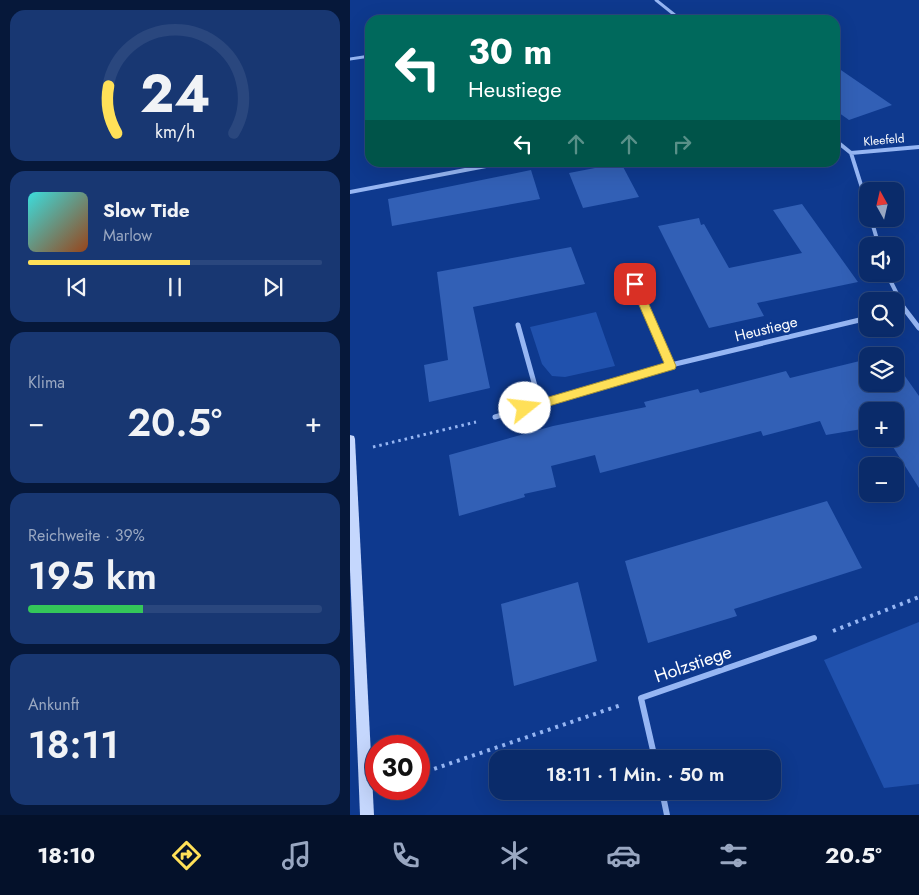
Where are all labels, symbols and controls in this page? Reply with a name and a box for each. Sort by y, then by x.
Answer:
text: 30 m [468,27,552,77]
icon: left [385,35,450,100]
text: 24 [140,56,210,132]
text: Heustiege [468,73,562,105]
text: km/h [155,119,195,145]
street label: Kleefeld [863,129,905,151]
icon: left [509,130,537,158]
icon: ahead [562,130,590,158]
icon: ahead [615,130,643,158]
icon: right [668,130,696,158]
north arrow [859,182,904,228]
map controls [859,182,904,502]
text: Slow Tide [103,197,190,224]
text: Marlow [103,224,152,247]
button: sound [859,237,904,282]
pin [614,263,656,305]
icon: arrive [621,270,649,298]
icon: previous [63,273,91,301]
icon: pause [161,273,189,301]
icon: next [259,273,287,301]
button: search [859,292,904,337]
street label: Heustiege [732,311,800,347]
button: layers [859,347,904,392]
text: Klima [28,371,65,394]
position arrow [498,381,550,433]
text: 20.5° [127,395,222,450]
text: − [28,402,45,443]
text: + [305,402,322,443]
button: + [859,402,904,447]
button: − [859,457,904,502]
text: Reichweite · 39% [28,524,145,547]
text: 195 km [28,548,157,603]
street label: Holzstiege [651,639,735,689]
text: Ankunft [28,693,79,716]
text: 18:11 [28,717,119,772]
speed limit sign: 30 [365,735,430,800]
text: 18:11 · 1 Min. · 50 m [546,761,724,788]
icon: directions [169,838,204,873]
icon: music [279,838,314,873]
icon: phone [388,838,423,873]
icon: climate [497,838,532,873]
icon: car [606,838,641,873]
icon: filters [716,838,751,873]
text: 18:10 [37,839,95,871]
text: 20.5° [825,839,882,871]

